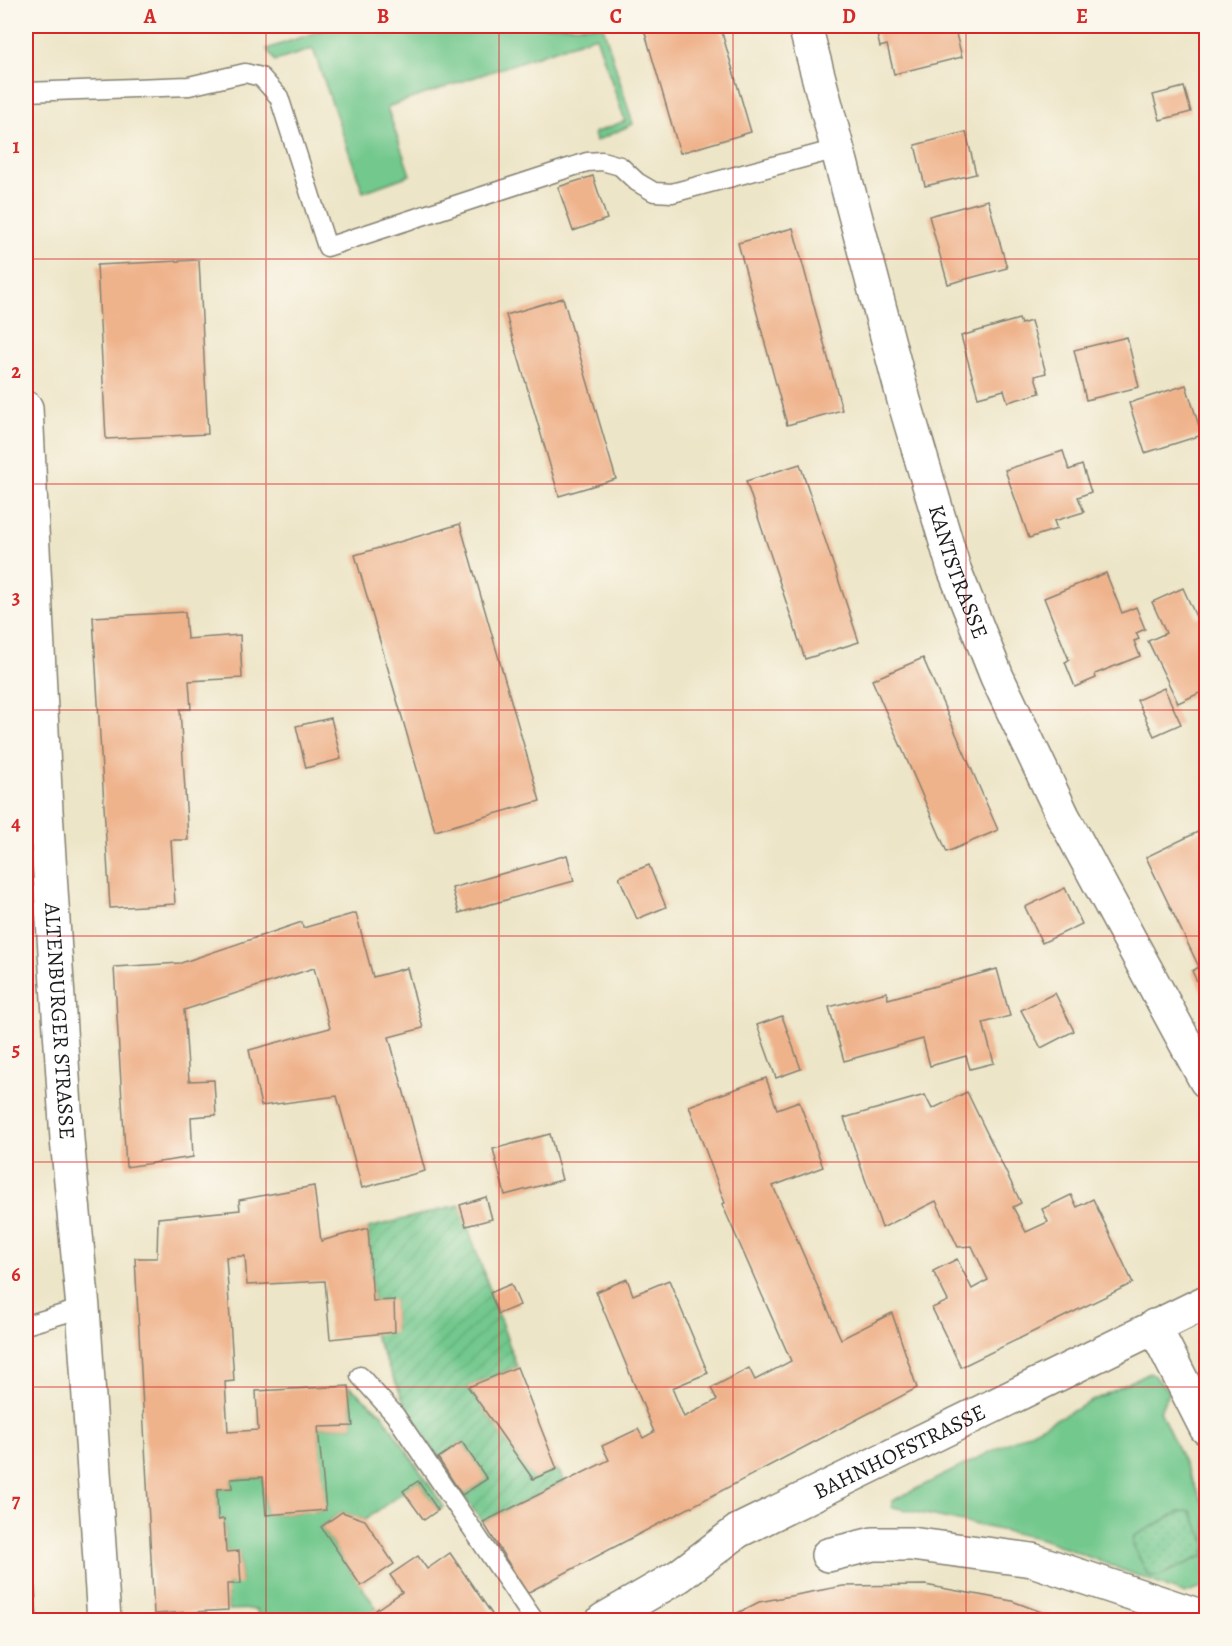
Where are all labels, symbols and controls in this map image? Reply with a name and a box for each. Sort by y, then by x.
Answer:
text: A [143,3,157,30]
text: B [377,3,389,30]
text: C [610,3,622,30]
text: D [842,3,856,30]
text: E [1076,3,1088,30]
text: 1 [12,133,20,160]
text: 2 [11,358,21,385]
street label: KANTSTRASSE [921,501,995,643]
text: 3 [12,584,20,611]
text: 4 [11,810,21,837]
street label: ALTENBURGER STRASSE [37,901,82,1140]
text: 5 [12,1036,20,1063]
text: 6 [11,1261,21,1288]
street label: BAHNHOFSTRASSE [809,1397,991,1507]
text: 7 [12,1487,21,1514]

